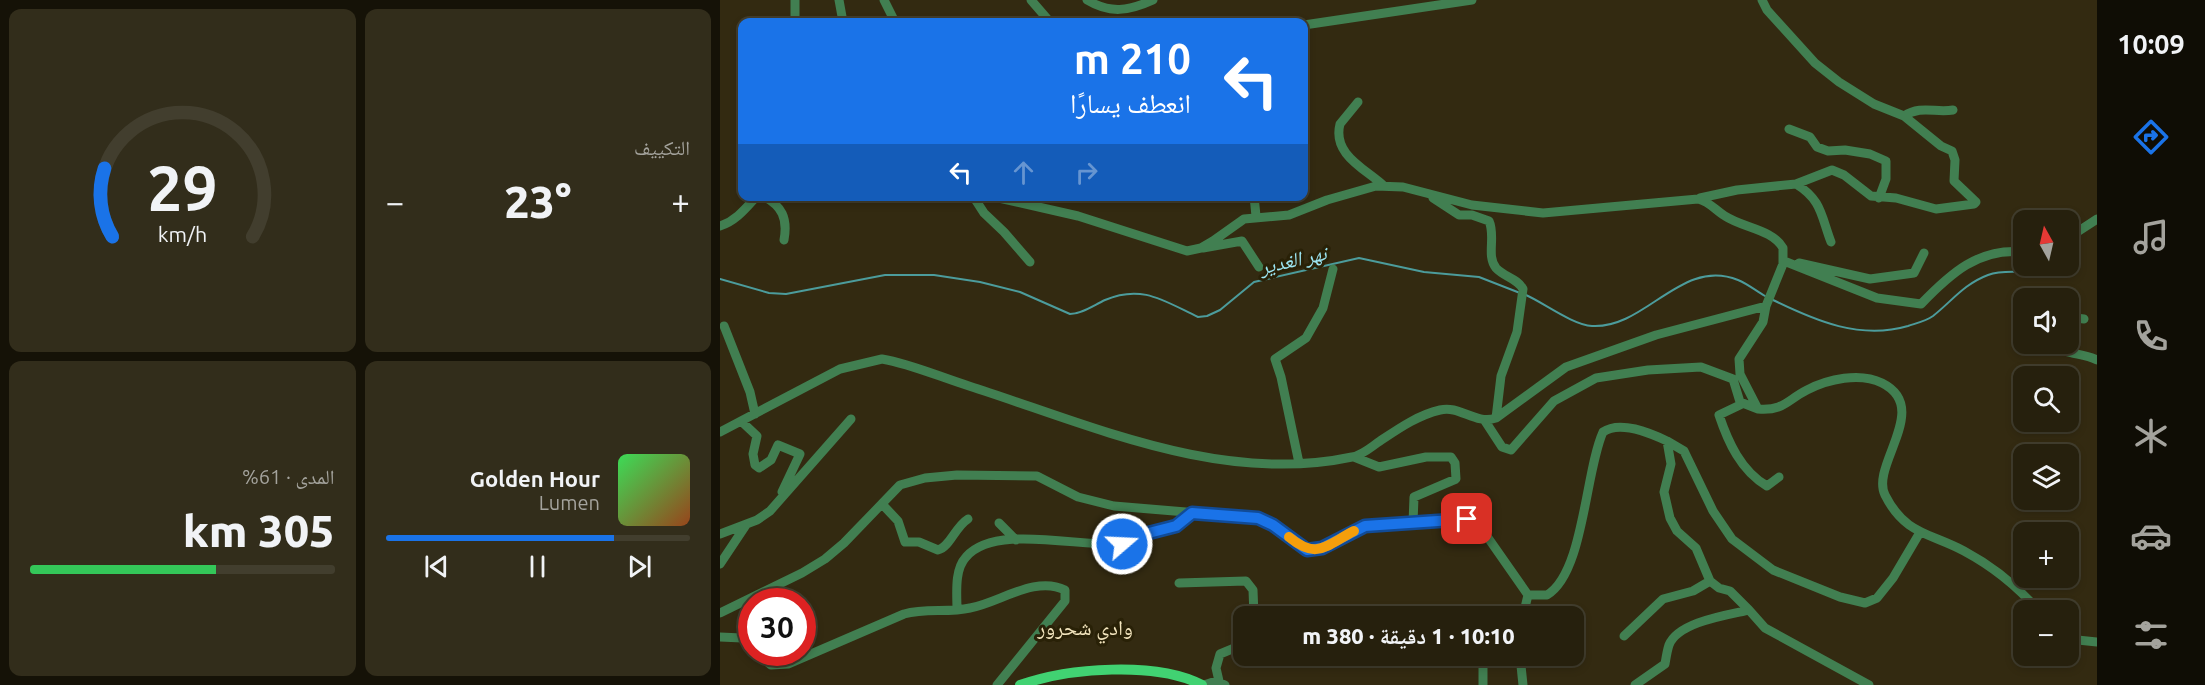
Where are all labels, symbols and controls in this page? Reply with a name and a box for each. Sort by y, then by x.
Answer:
text: 10:09 [2117,29,2185,59]
text: 210 m [1074,35,1191,82]
icon: left [1212,42,1290,120]
text: انعطف يسارًا [1070,88,1191,118]
icon: directions [2130,116,2172,158]
text: التكييف [634,136,690,159]
text: 29 [147,153,217,223]
icon: left [944,156,977,189]
icon: ahead [1007,156,1040,189]
icon: right [1070,156,1103,189]
text: 23° [504,176,571,227]
text: − [386,183,404,220]
text: + [671,183,690,220]
north arrow [2013,210,2079,276]
map controls [2013,210,2079,666]
icon: music [2130,216,2172,258]
text: km/h [157,223,207,247]
water label: نهر الغدير [1255,240,1331,280]
button: sound [2013,288,2079,354]
icon: phone [2130,315,2172,357]
button: search [2013,366,2079,432]
icon: climate [2130,415,2172,457]
button: layers [2013,444,2079,510]
text: المدى · 61% [242,465,335,488]
text: Golden Hour [470,466,600,491]
text: Lumen [539,491,600,514]
pin [1441,493,1492,544]
icon: arrive [1450,502,1483,535]
text: 305 km [183,505,335,556]
position arrow [1090,512,1154,576]
icon: car [2130,515,2172,557]
button: + [2013,522,2079,588]
icon: previous [420,550,453,583]
icon: pause [521,550,554,583]
icon: next [623,550,656,583]
speed limit sign: 30 [738,588,816,666]
button: − [2013,600,2079,666]
icon: filters [2130,614,2172,656]
district label: وادي شحرور [1036,615,1133,644]
text: 10:10 · 1 دقيقة · 380 m [1302,623,1515,648]

